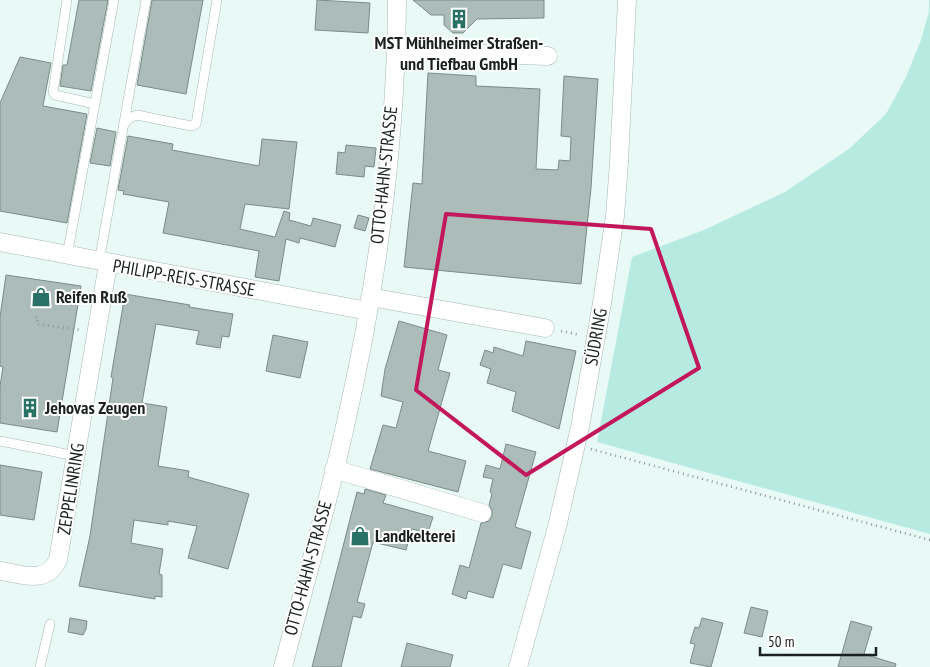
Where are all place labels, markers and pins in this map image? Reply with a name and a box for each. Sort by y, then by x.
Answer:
building icon: MST Mühlheimer Straßen- und Tiefbau GmbH [448,8,470,30]
place label: MST Mühlheimer Straßen- und Tiefbau GmbH [375,31,543,75]
place label: Reifen Ruß [56,285,127,308]
shop icon: Reifen Ruß [30,286,52,308]
place label: Jehovas Zeugen [44,396,145,419]
building icon: Jehovas Zeugen [19,397,41,419]
place label: Landkelterei [375,524,455,547]
shop icon: Landkelterei [349,525,371,547]

